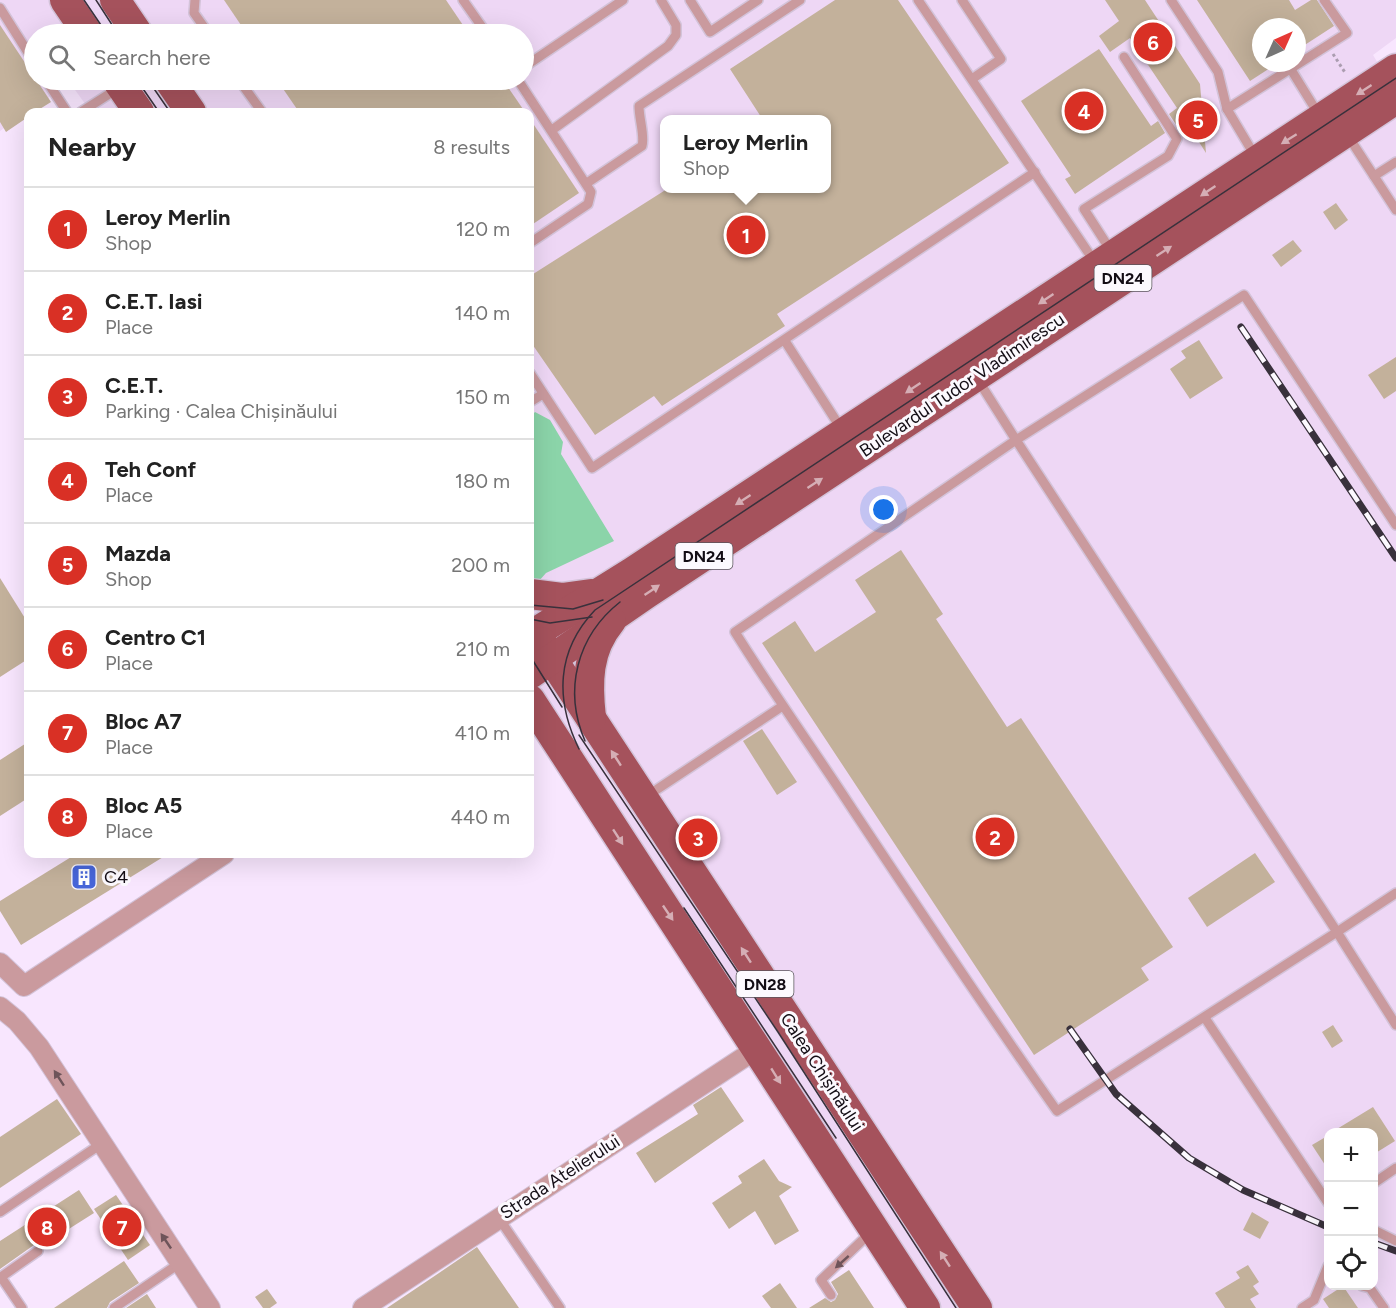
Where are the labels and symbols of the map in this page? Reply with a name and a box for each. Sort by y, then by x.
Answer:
north arrow [1252,18,1306,72]
pin: 6 [1134,20,1172,64]
one-way arrow [1356,85,1372,96]
pin: 4 [1064,88,1104,134]
pin: 5 [1178,98,1218,142]
one-way arrow [1281,133,1297,144]
one-way arrow [1200,186,1216,197]
pin: 1 [726,212,766,258]
one-way arrow [1156,246,1172,257]
road number: DN24 [1094,265,1152,291]
one-way arrow [1038,294,1054,305]
street label: Bulevardul Tudor Vladimirescu [855,308,1069,462]
one-way arrow [905,382,921,393]
one-way arrow [806,477,822,489]
one-way arrow [735,494,751,506]
your location [869,495,898,524]
road number: DN24 [676,543,732,569]
one-way arrow [643,585,660,596]
one-way arrow [610,749,621,766]
pin: 2 [976,814,1014,860]
pin: 3 [678,816,718,860]
one-way arrow [613,829,624,845]
building icon: C4 [69,862,99,892]
place label: C4 [104,866,128,888]
one-way arrow [662,905,673,921]
one-way arrow [740,948,752,964]
road number: DN28 [736,971,794,997]
street label: Calea Chișinăului [776,1009,868,1135]
one-way arrow [770,1068,781,1084]
one-way arrow [53,1071,65,1087]
street label: Strada Atelierului [496,1130,624,1224]
pin: 8 [28,1204,66,1250]
pin: 7 [102,1204,142,1250]
one-way arrow [160,1234,172,1250]
one-way arrow [940,1251,951,1267]
one-way arrow [835,1255,850,1268]

